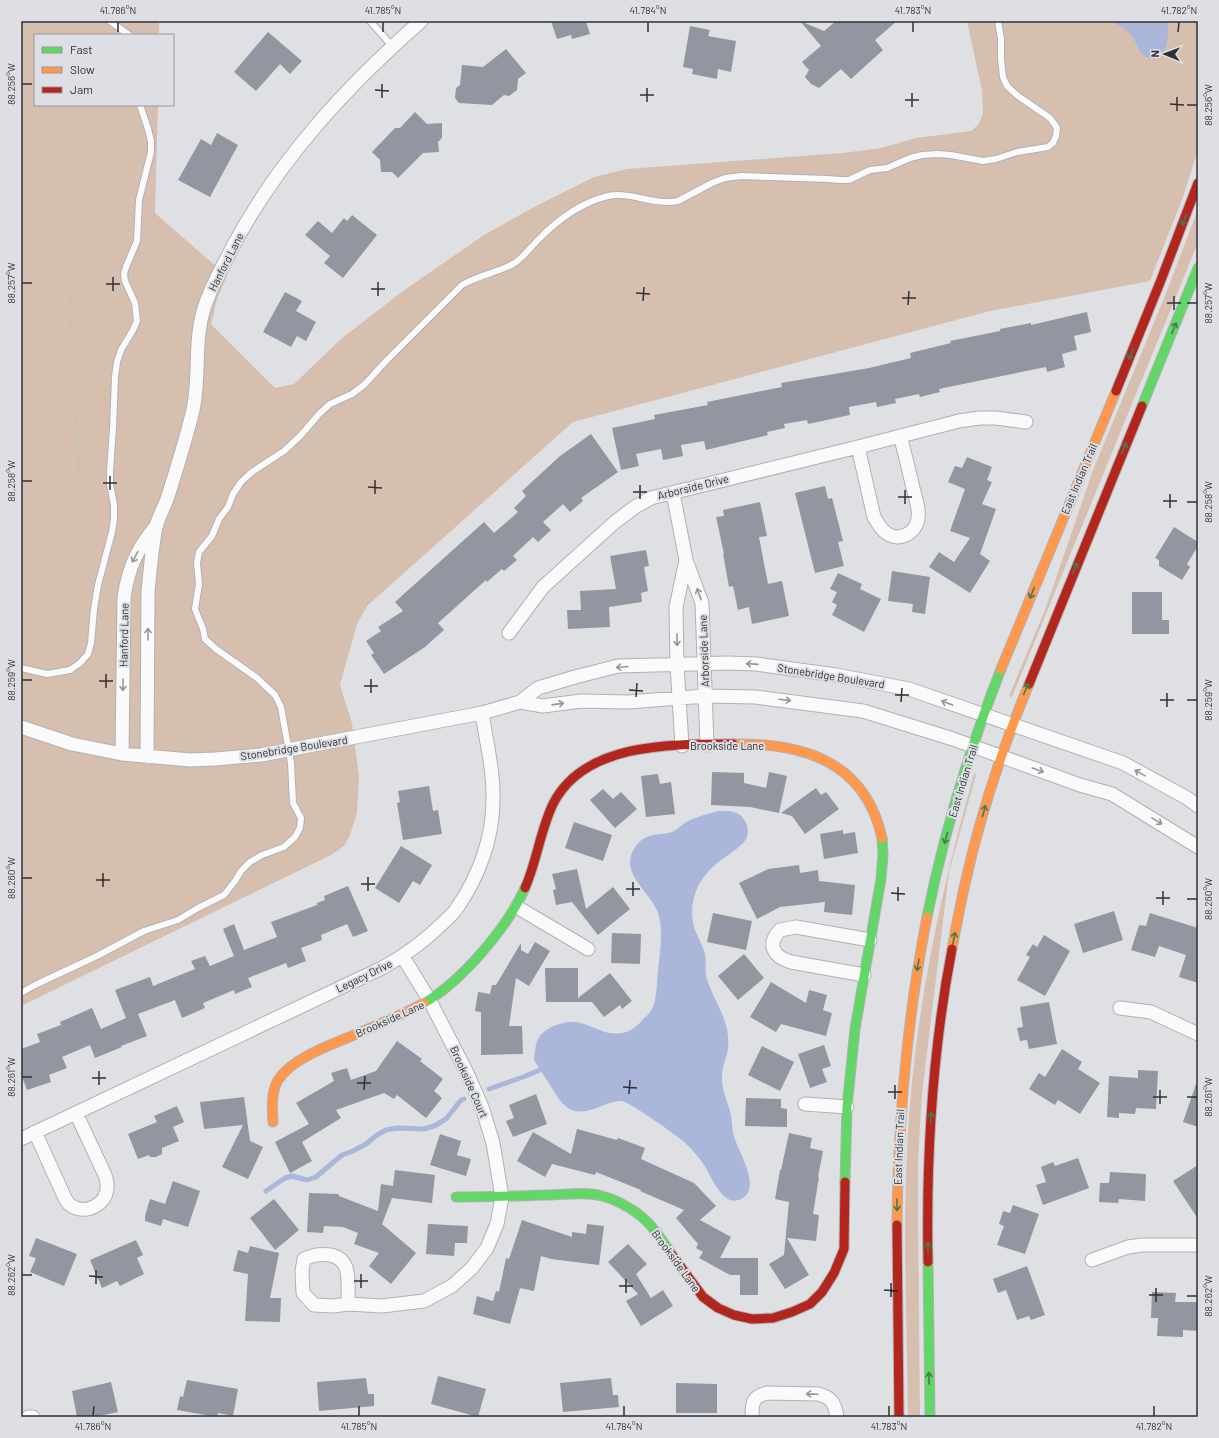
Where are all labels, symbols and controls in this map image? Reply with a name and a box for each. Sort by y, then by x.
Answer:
text: 41.786°N [100,4,136,16]
text: 41.785°N [365,4,401,16]
text: 41.784°N [630,4,666,16]
text: 41.783°N [895,4,931,16]
text: 41.782°N [1161,4,1197,16]
legend [34,34,174,106]
north arrow [1145,34,1185,74]
text: Fast [70,42,93,56]
text: N [1148,50,1161,58]
text: Slow [70,62,95,76]
text: 88.256°W [5,63,17,105]
text: Jam [70,82,93,96]
text: 88.256°W [1202,84,1214,126]
one-way arrow [1180,213,1188,225]
street label: Hanford Lane [205,230,246,293]
text: 88.257°W [5,262,17,304]
text: 88.257°W [1202,282,1214,324]
one-way arrow [1170,322,1178,334]
one-way arrow [1127,347,1135,359]
street label: East Indian Trail [1058,441,1099,516]
one-way arrow [1121,443,1129,455]
text: 88.258°W [5,460,17,502]
street label: Arborside Drive [656,471,730,502]
text: 88.258°W [1202,481,1214,523]
one-way arrow [131,551,138,563]
one-way arrow [1072,563,1080,575]
one-way arrow [1028,587,1036,599]
one-way arrow [694,589,702,601]
street label: Hanford Lane [116,603,131,667]
street label: Arborside Lane [696,615,711,687]
one-way arrow [144,628,152,641]
one-way arrow [673,633,681,646]
text: 88.259°W [5,659,17,701]
one-way arrow [746,661,759,668]
street label: Stonebridge Boulevard [776,661,886,690]
one-way arrow [616,663,629,670]
one-way arrow [119,678,127,691]
text: 88.259°W [1202,679,1214,721]
one-way arrow [1023,683,1031,695]
one-way arrow [778,696,791,704]
one-way arrow [941,699,954,706]
one-way arrow [551,700,564,708]
street label: Stonebridge Boulevard [239,733,349,762]
street label: Brookside Lane [690,739,764,752]
street label: East Indian Trail [945,743,980,819]
one-way arrow [1032,766,1044,774]
one-way arrow [1134,768,1146,776]
one-way arrow [980,805,988,818]
one-way arrow [1151,817,1162,825]
one-way arrow [942,831,949,844]
text: 88.260°W [5,857,17,899]
text: 88.260°W [1202,878,1214,920]
one-way arrow [950,932,958,945]
street label: Legacy Drive [333,956,394,995]
one-way arrow [914,958,922,971]
street label: Brookside Lane [353,997,426,1040]
street label: Brookside Court [448,1044,491,1120]
text: 88.261°W [5,1057,17,1097]
text: 88.261°W [1202,1077,1214,1117]
street label: East Indian Trail [891,1109,906,1185]
one-way arrow [927,1112,934,1125]
one-way arrow [893,1198,901,1211]
street label: Brookside Lane [649,1227,704,1295]
one-way arrow [924,1242,932,1255]
text: 88.262°W [5,1254,17,1296]
text: 88.262°W [1202,1275,1214,1317]
one-way arrow [925,1372,933,1385]
one-way arrow [806,1390,819,1397]
text: 41.786°N [75,1420,111,1432]
text: 41.785°N [341,1420,377,1432]
text: 41.784°N [606,1420,642,1432]
text: 41.783°N [871,1420,907,1432]
text: 41.782°N [1136,1420,1172,1432]

